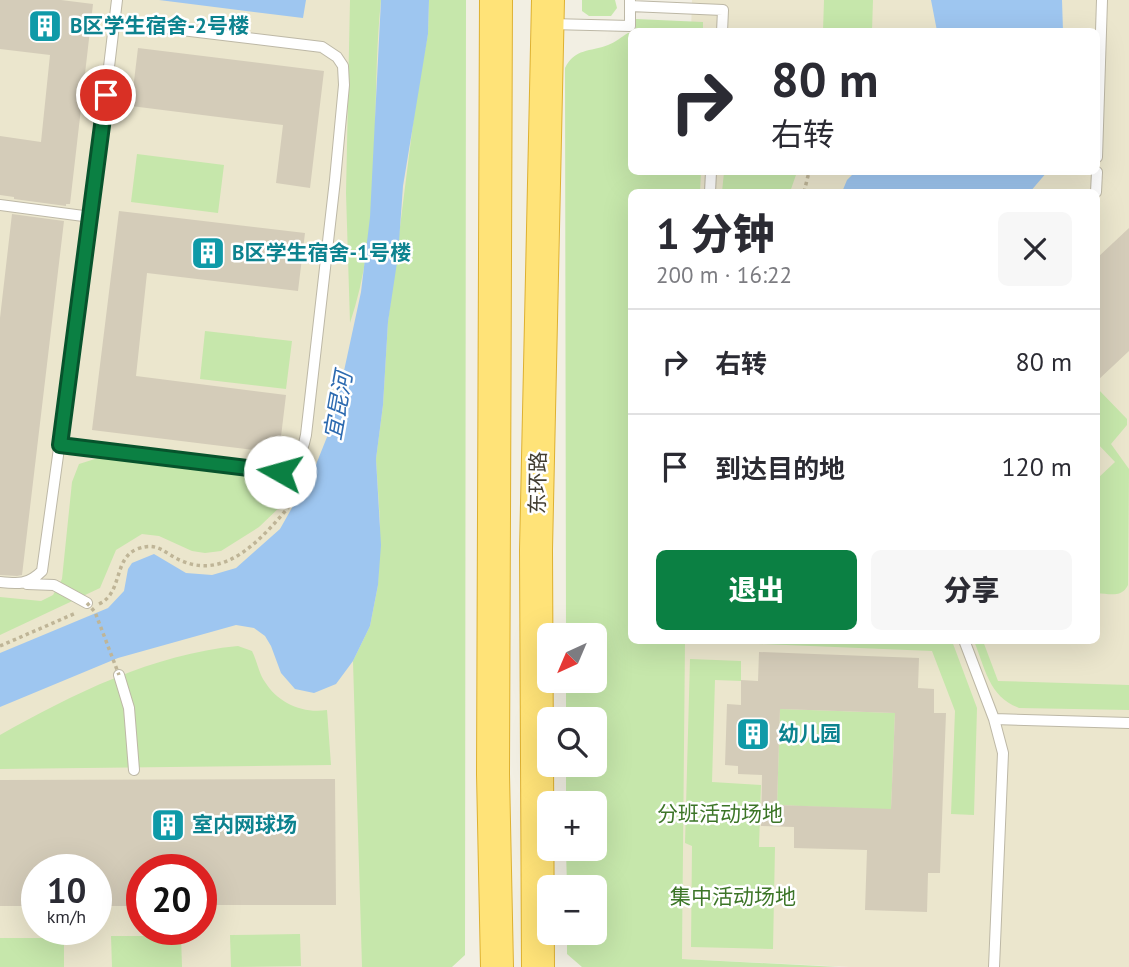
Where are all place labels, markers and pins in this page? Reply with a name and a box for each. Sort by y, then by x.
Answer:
building icon: B区学生宿舍-2号楼 [26,7,64,45]
place label: B区学生宿舍-2号楼 [70,12,249,39]
pin [76,65,136,125]
building icon: B区学生宿舍-1号楼 [189,234,227,272]
place label: B区学生宿舍-1号楼 [232,239,411,266]
building icon: 幼儿园 [734,715,772,753]
place label: 幼儿园 [778,720,841,747]
building icon: 室内网球场 [149,806,187,844]
place label: 室内网球场 [192,811,297,838]

